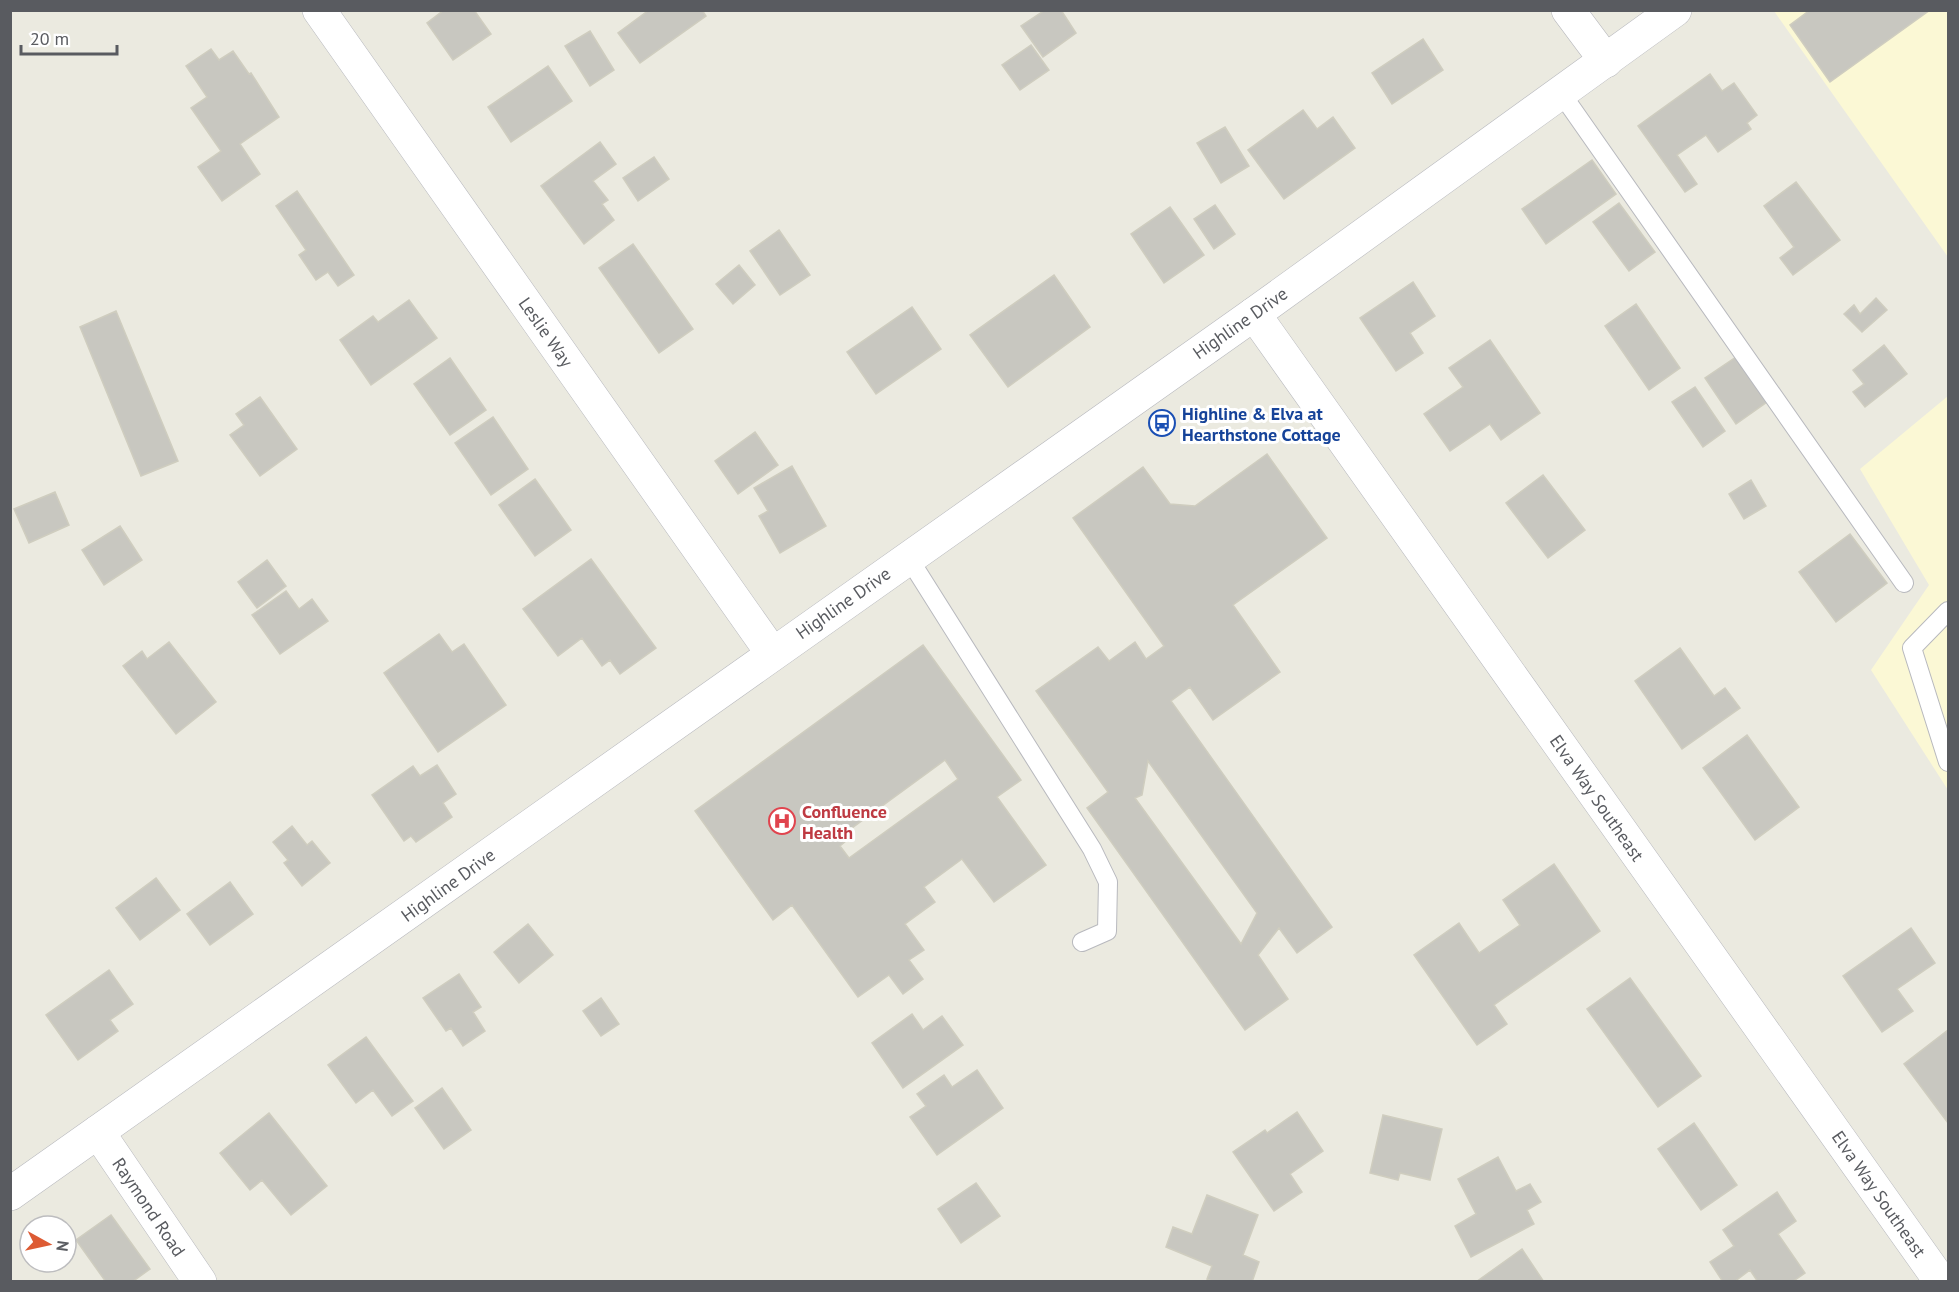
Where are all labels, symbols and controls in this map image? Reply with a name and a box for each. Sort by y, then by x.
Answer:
scale bar [21,18,117,56]
text: 20 m [30,27,69,50]
street label: Highline Drive [1188,282,1292,364]
street label: Leslie Way [514,293,579,372]
place label: Highline & Elva at Hearthstone Cottage [1182,402,1341,446]
bus stop icon: Highline & Elva at Hearthstone Cottage [1147,408,1177,438]
street label: Highline Drive [791,562,895,644]
street label: Elva Way Southeast [1545,730,1649,866]
place label: Confluence Health [802,800,887,844]
hospital icon: Confluence Health [767,806,797,836]
street label: Highline Drive [396,843,500,927]
street label: Elva Way Southeast [1827,1126,1931,1262]
street label: Raymond Road [107,1153,191,1261]
north arrow [18,1214,78,1274]
text: N [52,1239,73,1253]

